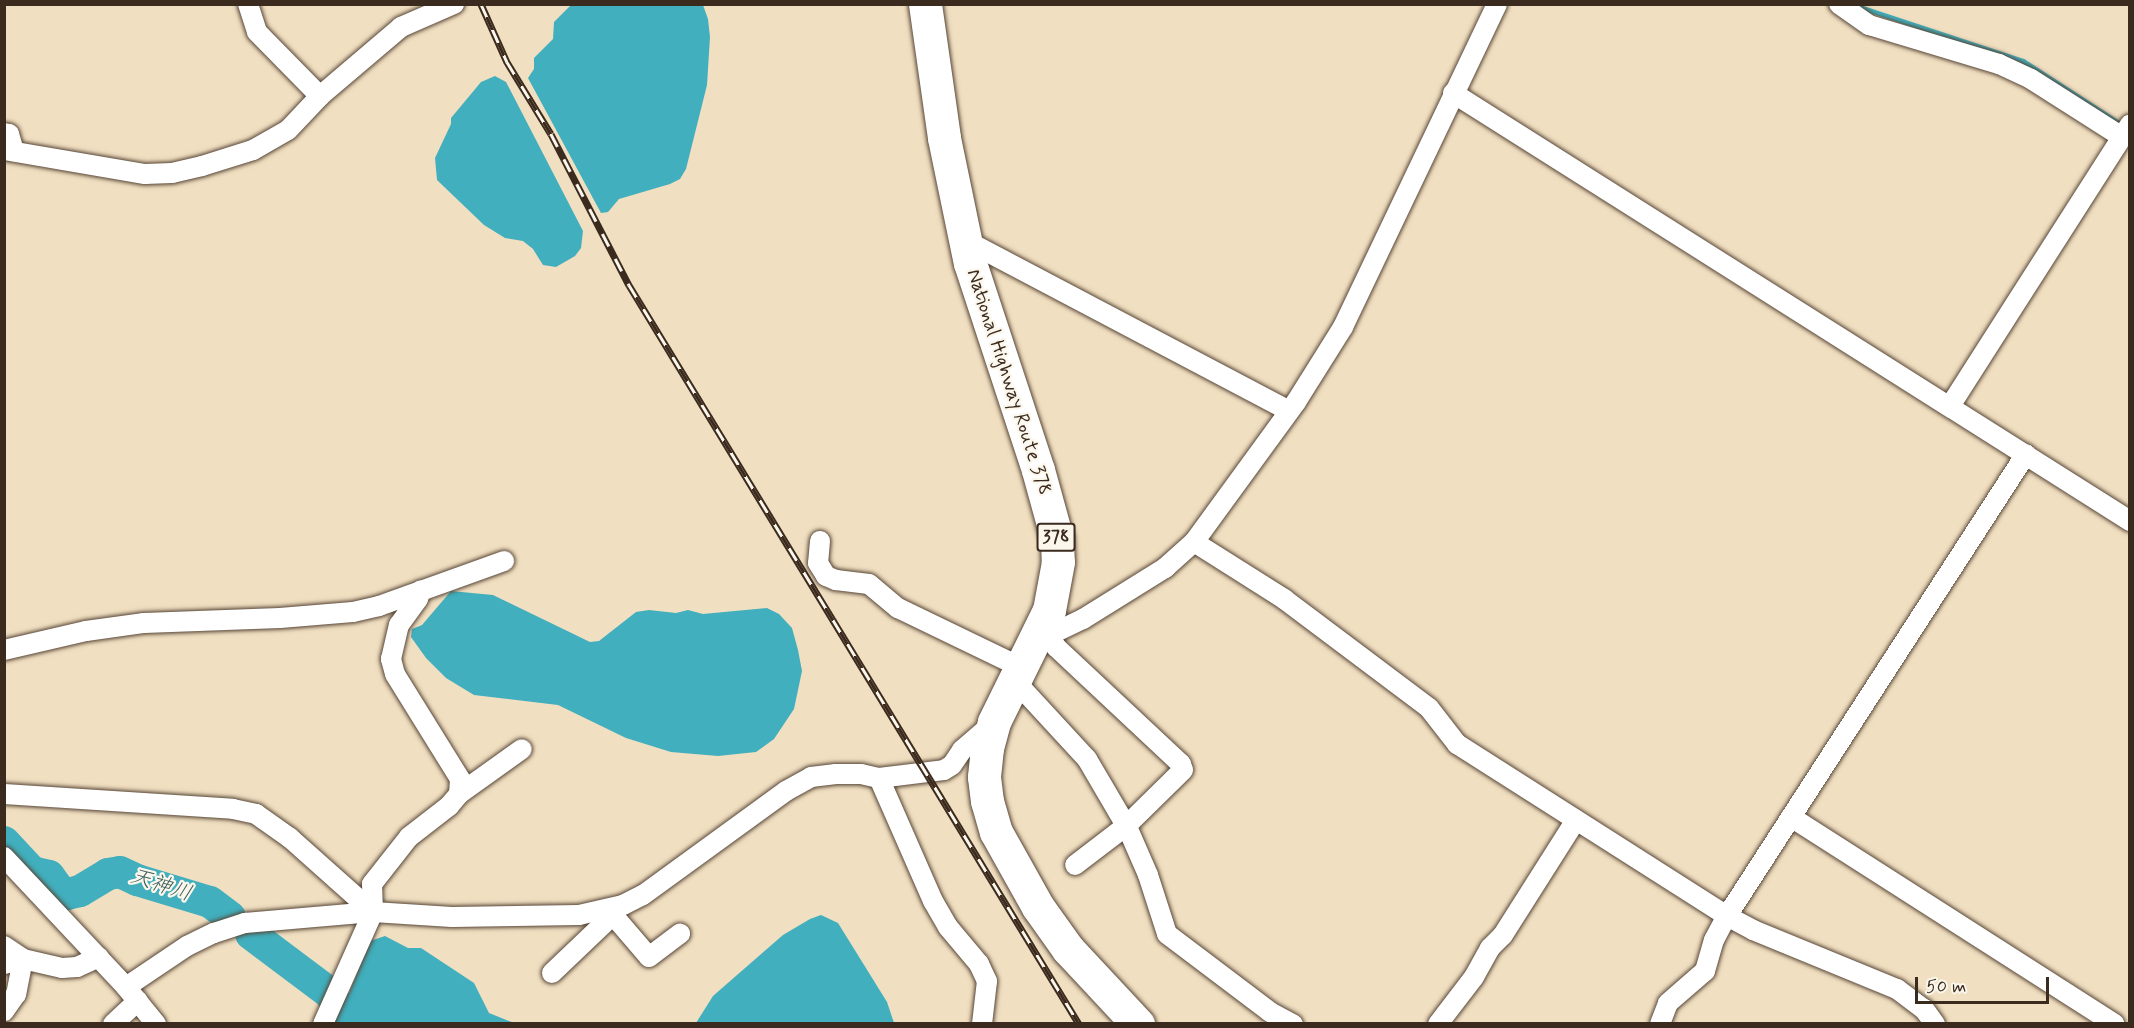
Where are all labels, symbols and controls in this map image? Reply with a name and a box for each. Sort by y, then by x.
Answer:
street label: National Highway Route 378 [962,270,1056,494]
road number: 378 [1036,522,1076,552]
water label: 天神川 [127,863,195,907]
scale bar [1918,965,2052,1003]
text: 50 m [1926,975,1966,999]

